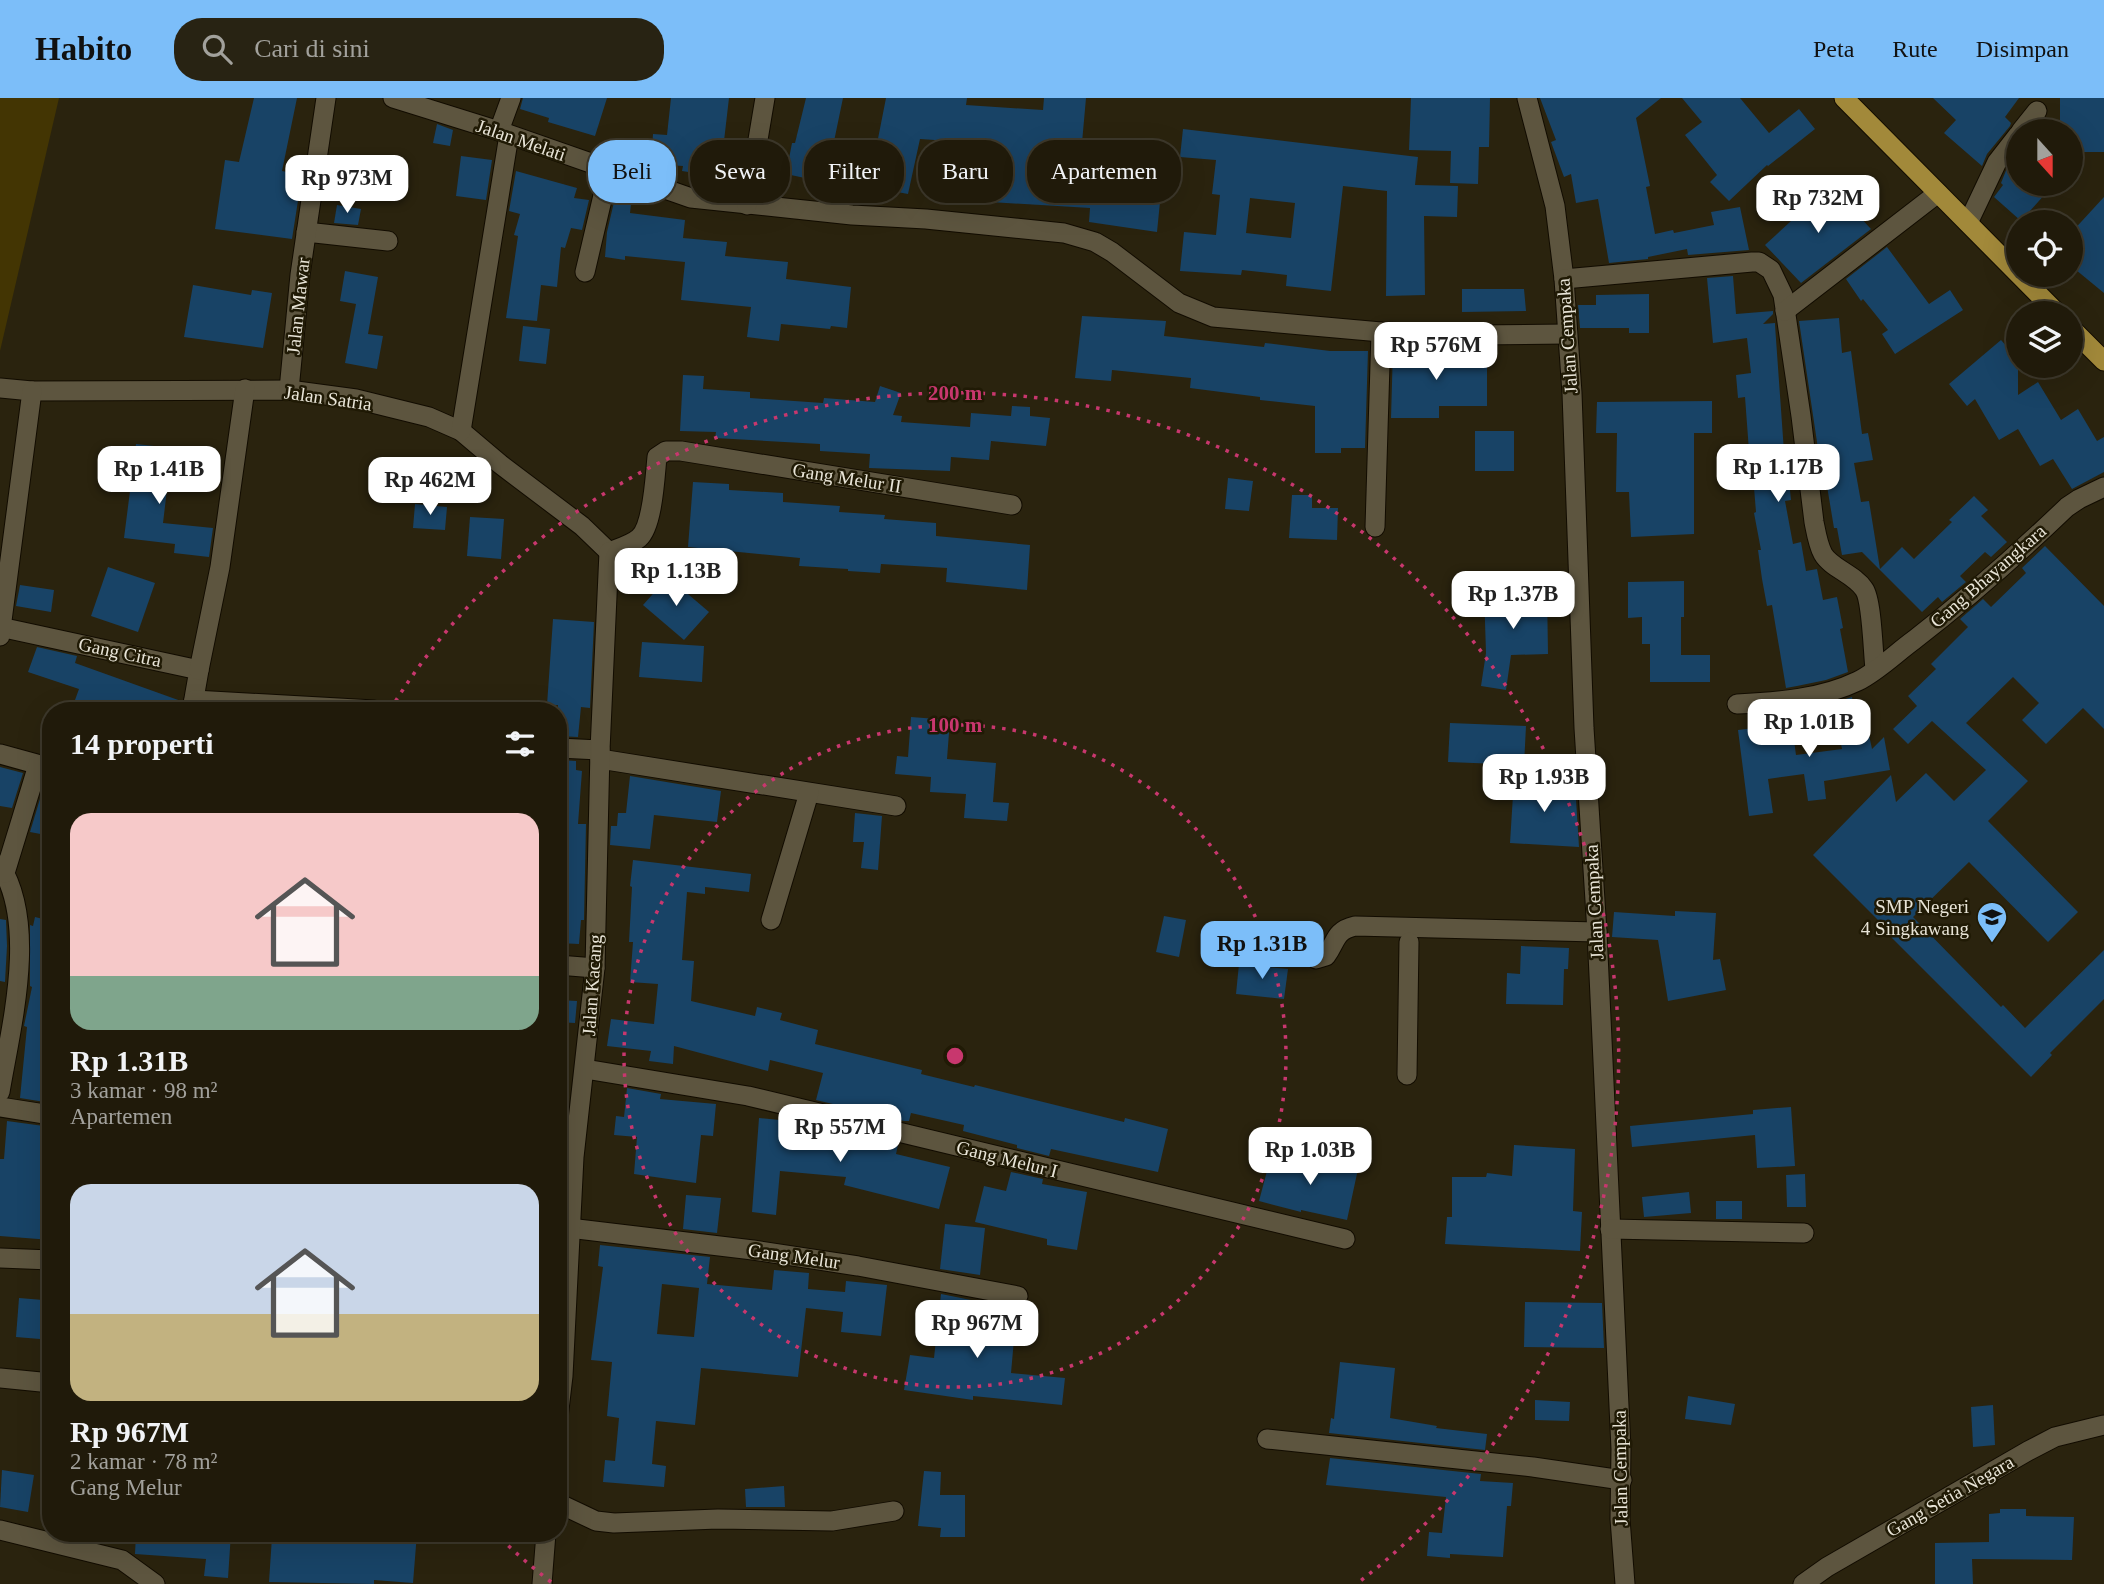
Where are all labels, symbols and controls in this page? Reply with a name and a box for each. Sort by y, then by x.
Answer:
search box [174,18,664,81]
icon: search [198,30,236,68]
text: Habito [35,31,132,67]
text: Cari di sini [254,34,370,63]
text: Peta [1813,36,1854,62]
text: Rute [1892,36,1938,62]
text: Disimpan [1976,36,2069,62]
street label: Jalan Melati [473,115,569,165]
north arrow [2006,119,2082,196]
map controls [2006,119,2083,378]
chip: Beli [588,140,676,203]
chip: Sewa [690,140,790,203]
chip: Filter [804,140,904,203]
chip: Baru [918,140,1013,203]
chip: Apartemen [1027,140,1181,203]
pin: Rp 973M [282,156,412,215]
text: Rp 973M [301,165,393,190]
pin: Rp 732M [1753,176,1883,235]
text: Rp 732M [1772,185,1864,210]
button: locate [2006,210,2083,287]
street label: Jalan Mawar [282,256,314,356]
street label: Jalan Cempaka [1552,277,1582,394]
button: layers [2006,301,2083,378]
pin: Rp 576M [1371,322,1501,382]
text: Rp 576M [1390,332,1482,357]
street label: Jalan Satria [283,381,374,415]
text: 200 m [928,381,983,405]
pin: Rp 1.17B [1706,444,1850,504]
pin: Rp 1.41B [87,446,231,506]
text: Rp 1.17B [1733,454,1823,479]
text: Rp 1.41B [114,456,204,481]
pin: Rp 462M [365,458,495,517]
street label: Gang Melur II [791,459,903,497]
text: Rp 462M [384,467,476,492]
street label: Gang Bhayangkara [1926,520,2050,632]
pin: Rp 1.13B [604,548,748,608]
text: Rp 1.13B [631,558,721,583]
pin: Rp 1.37B [1441,572,1585,631]
text: Rp 1.37B [1468,581,1558,606]
street label: Gang Citra [77,633,164,671]
pin: Rp 1.01B [1737,700,1881,759]
text: Rp 1.01B [1764,709,1854,734]
text: 100 m [928,713,983,737]
icon: filters [501,725,539,763]
text: 14 properti [70,727,214,760]
pin: Rp 1.93B [1472,754,1616,814]
text: Rp 1.93B [1499,764,1589,789]
street label: Jalan Cempaka [1580,843,1608,960]
icon: home [242,859,368,985]
place label: SMP Negeri 4 Singkawang [1861,896,1969,939]
school or university icon: SMP Negeri 4 Singkawang [1975,900,2009,944]
pin: Rp 1.31B [1190,922,1334,981]
text: Rp 1.31B [1217,931,1307,956]
street label: Jalan Kacang [578,933,606,1037]
text: Rp 1.31B [70,1044,188,1077]
centre of rings [943,1044,967,1068]
text: 3 kamar · 98 m² [70,1078,217,1103]
text: Apartemen [70,1104,172,1129]
pin: Rp 557M [775,1104,905,1164]
text: Rp 557M [794,1114,886,1139]
pin: Rp 1.03B [1238,1128,1382,1187]
street label: Gang Melur I [954,1136,1060,1182]
text: Rp 1.03B [1265,1137,1355,1162]
icon: home [242,1230,368,1356]
street label: Gang Melur [747,1239,842,1273]
pin: Rp 967M [912,1300,1042,1360]
text: Rp 967M [931,1310,1023,1335]
street label: Jalan Cempaka [1608,1409,1632,1526]
text: Rp 967M [70,1415,189,1448]
text: 2 kamar · 78 m² [70,1449,217,1474]
street label: Gang Setia Negara [1883,1451,2018,1541]
text: Gang Melur [70,1475,182,1500]

